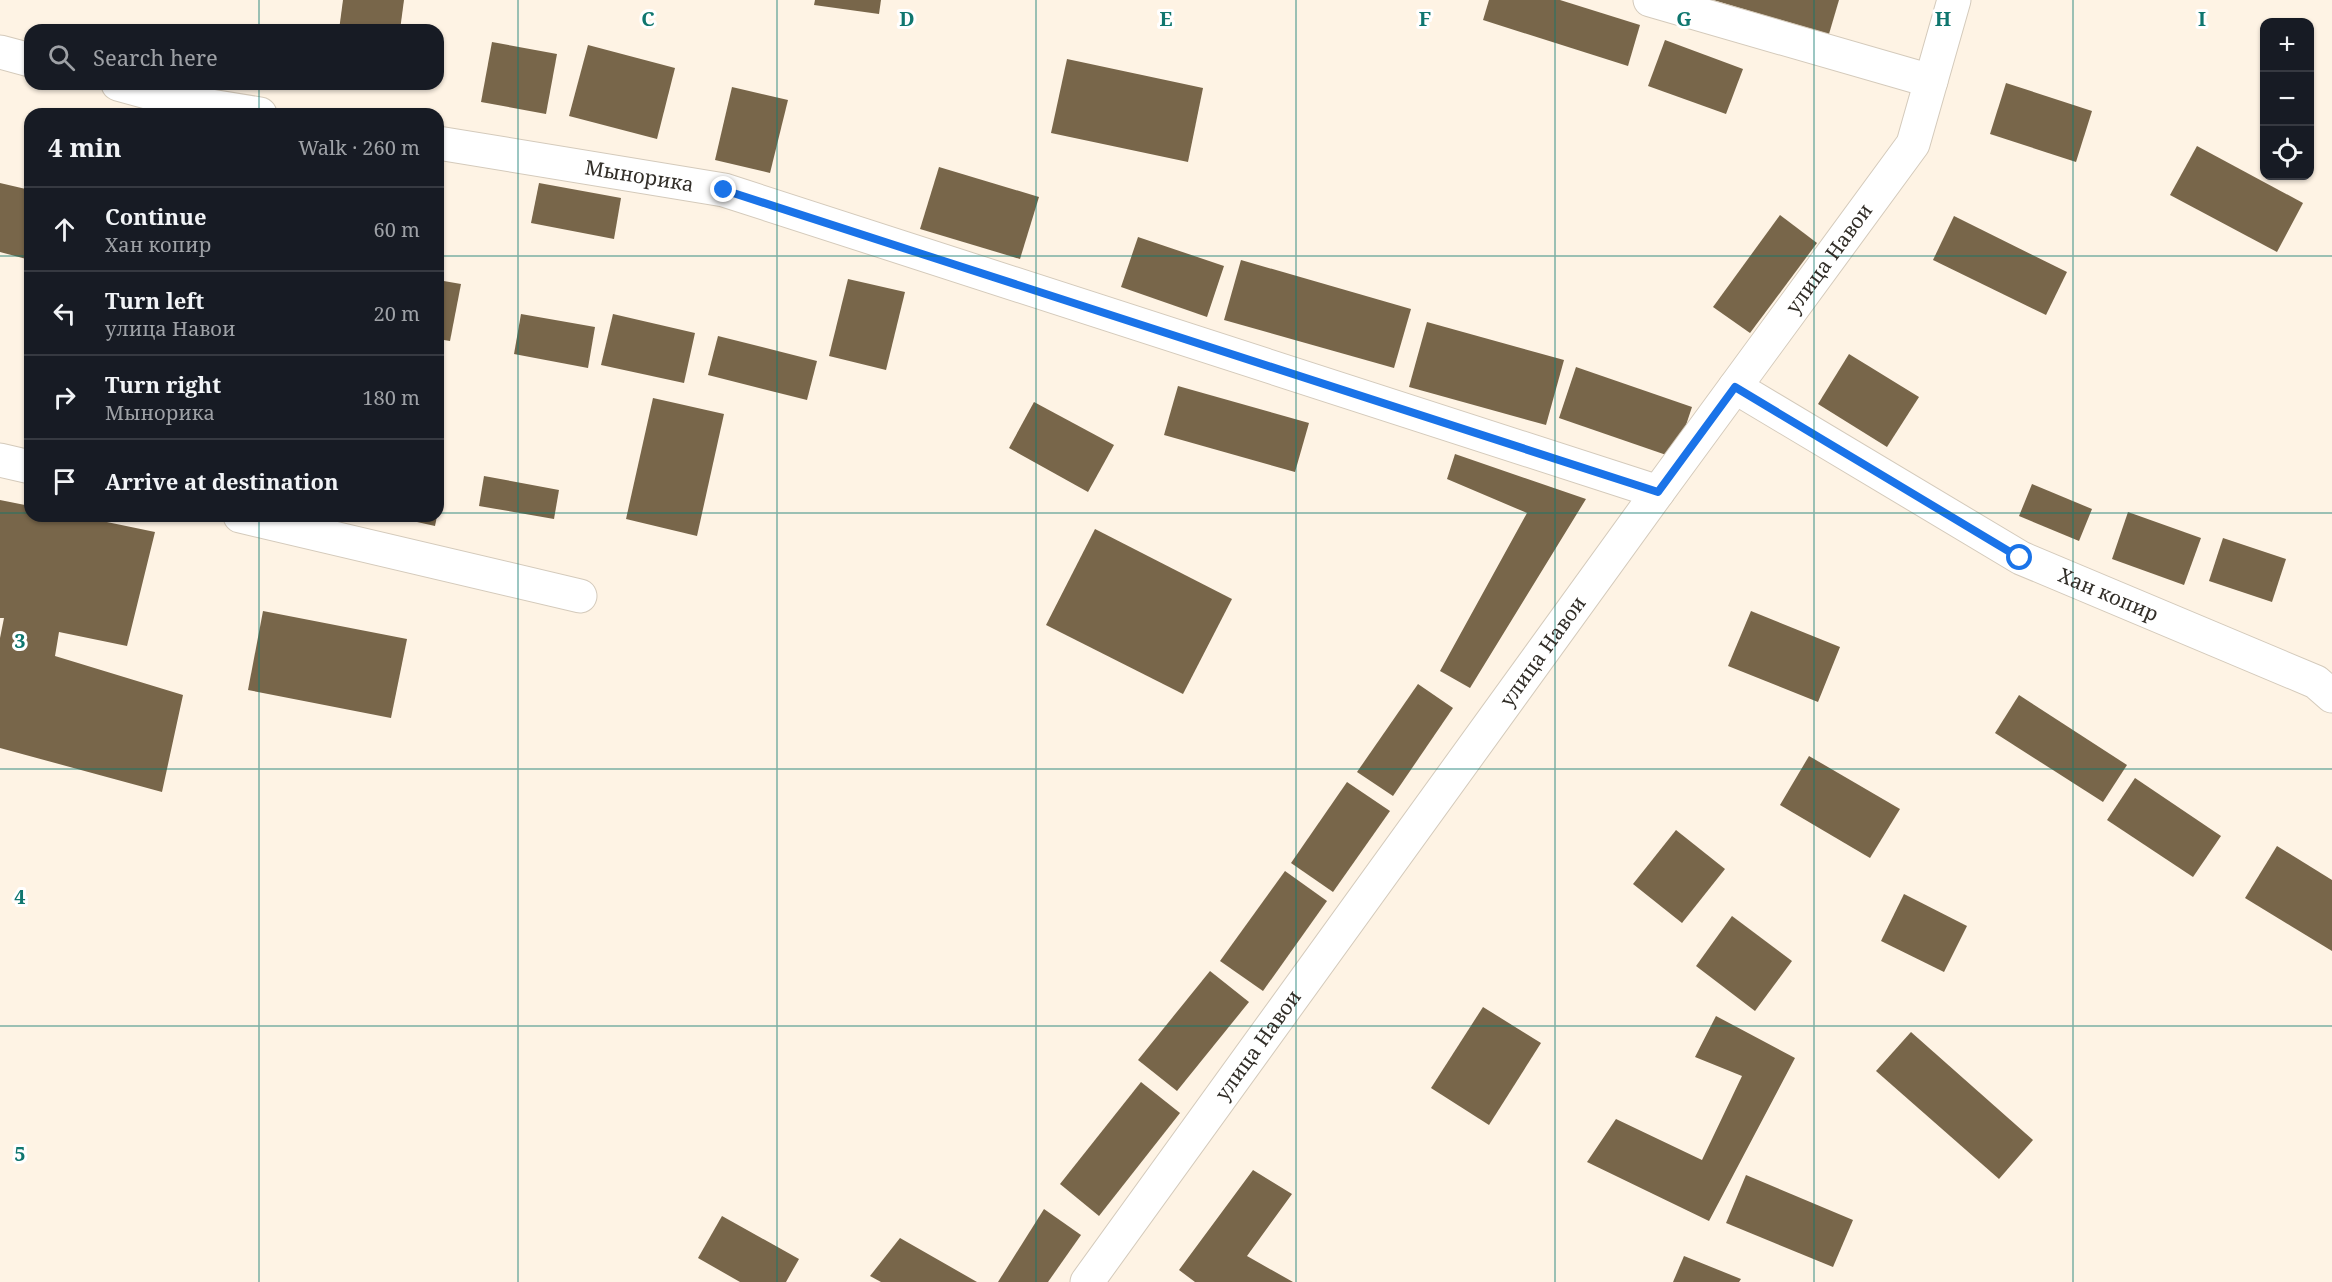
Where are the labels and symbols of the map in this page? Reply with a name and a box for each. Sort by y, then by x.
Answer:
text: C [641,5,655,32]
text: D [899,5,915,32]
text: E [1159,5,1173,32]
text: F [1419,5,1431,32]
text: G [1676,5,1692,32]
text: H [1935,5,1951,32]
text: I [2198,5,2206,32]
street label: Мынорика [583,153,696,198]
route end [710,176,736,202]
street label: улица Навои [1779,198,1878,319]
route start [2006,544,2032,570]
street label: Хан копир [2054,561,2163,627]
street label: улица Навои [1493,590,1591,712]
text: 3 [14,627,26,654]
text: 4 [14,883,26,910]
street label: улица Навои [1208,984,1307,1106]
text: 5 [14,1140,26,1167]

